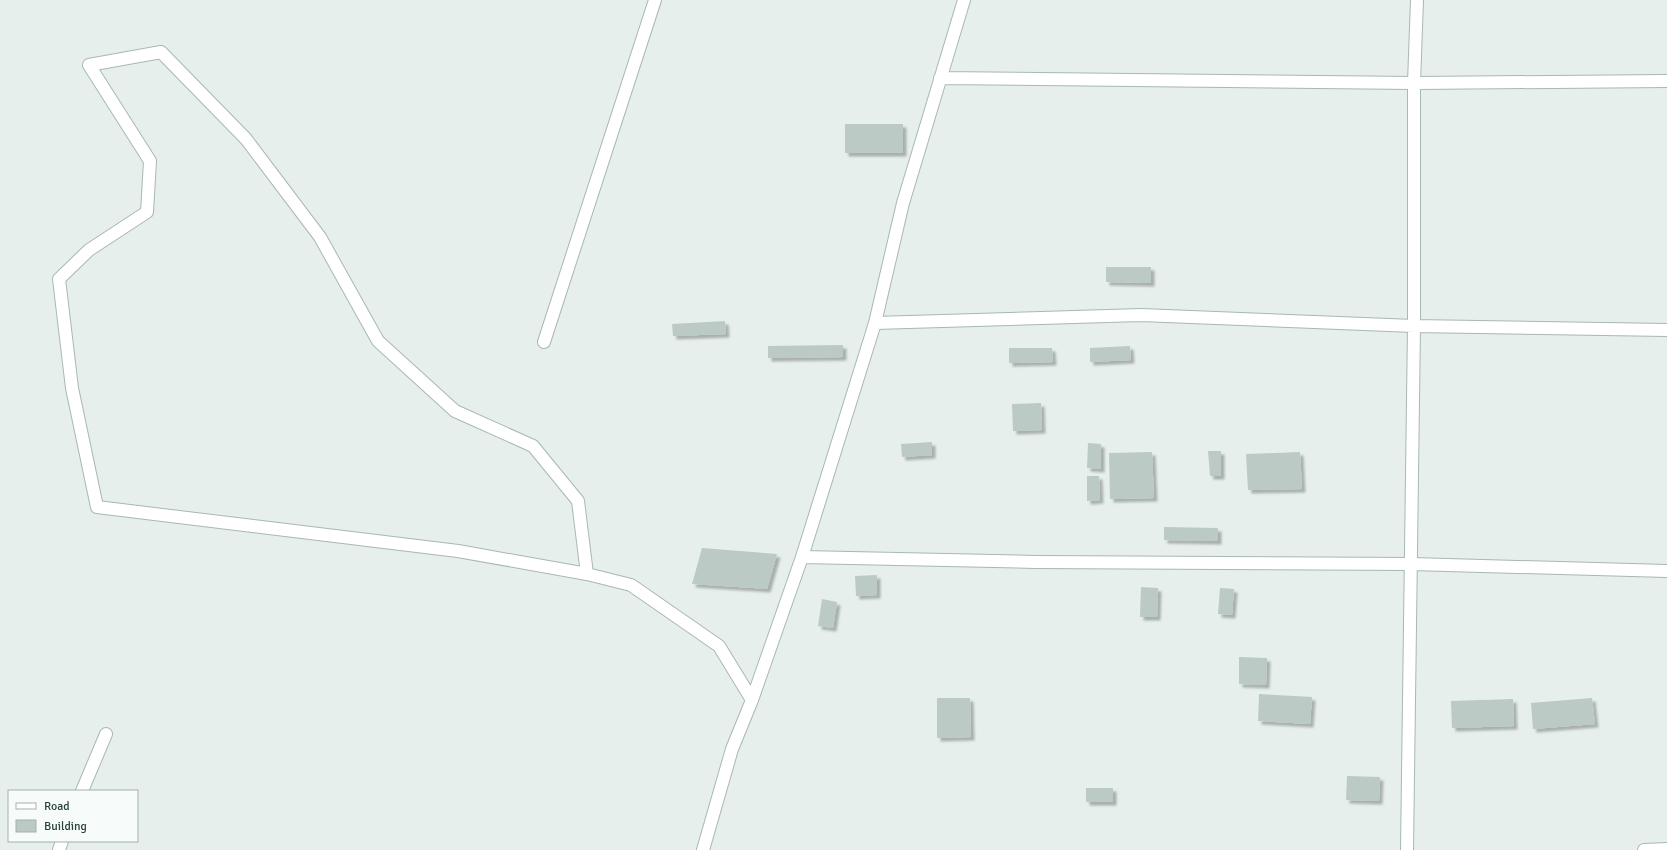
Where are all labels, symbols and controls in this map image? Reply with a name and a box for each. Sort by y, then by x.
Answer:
legend [8,790,138,842]
text: Road [44,799,70,814]
text: Building [44,819,87,834]

